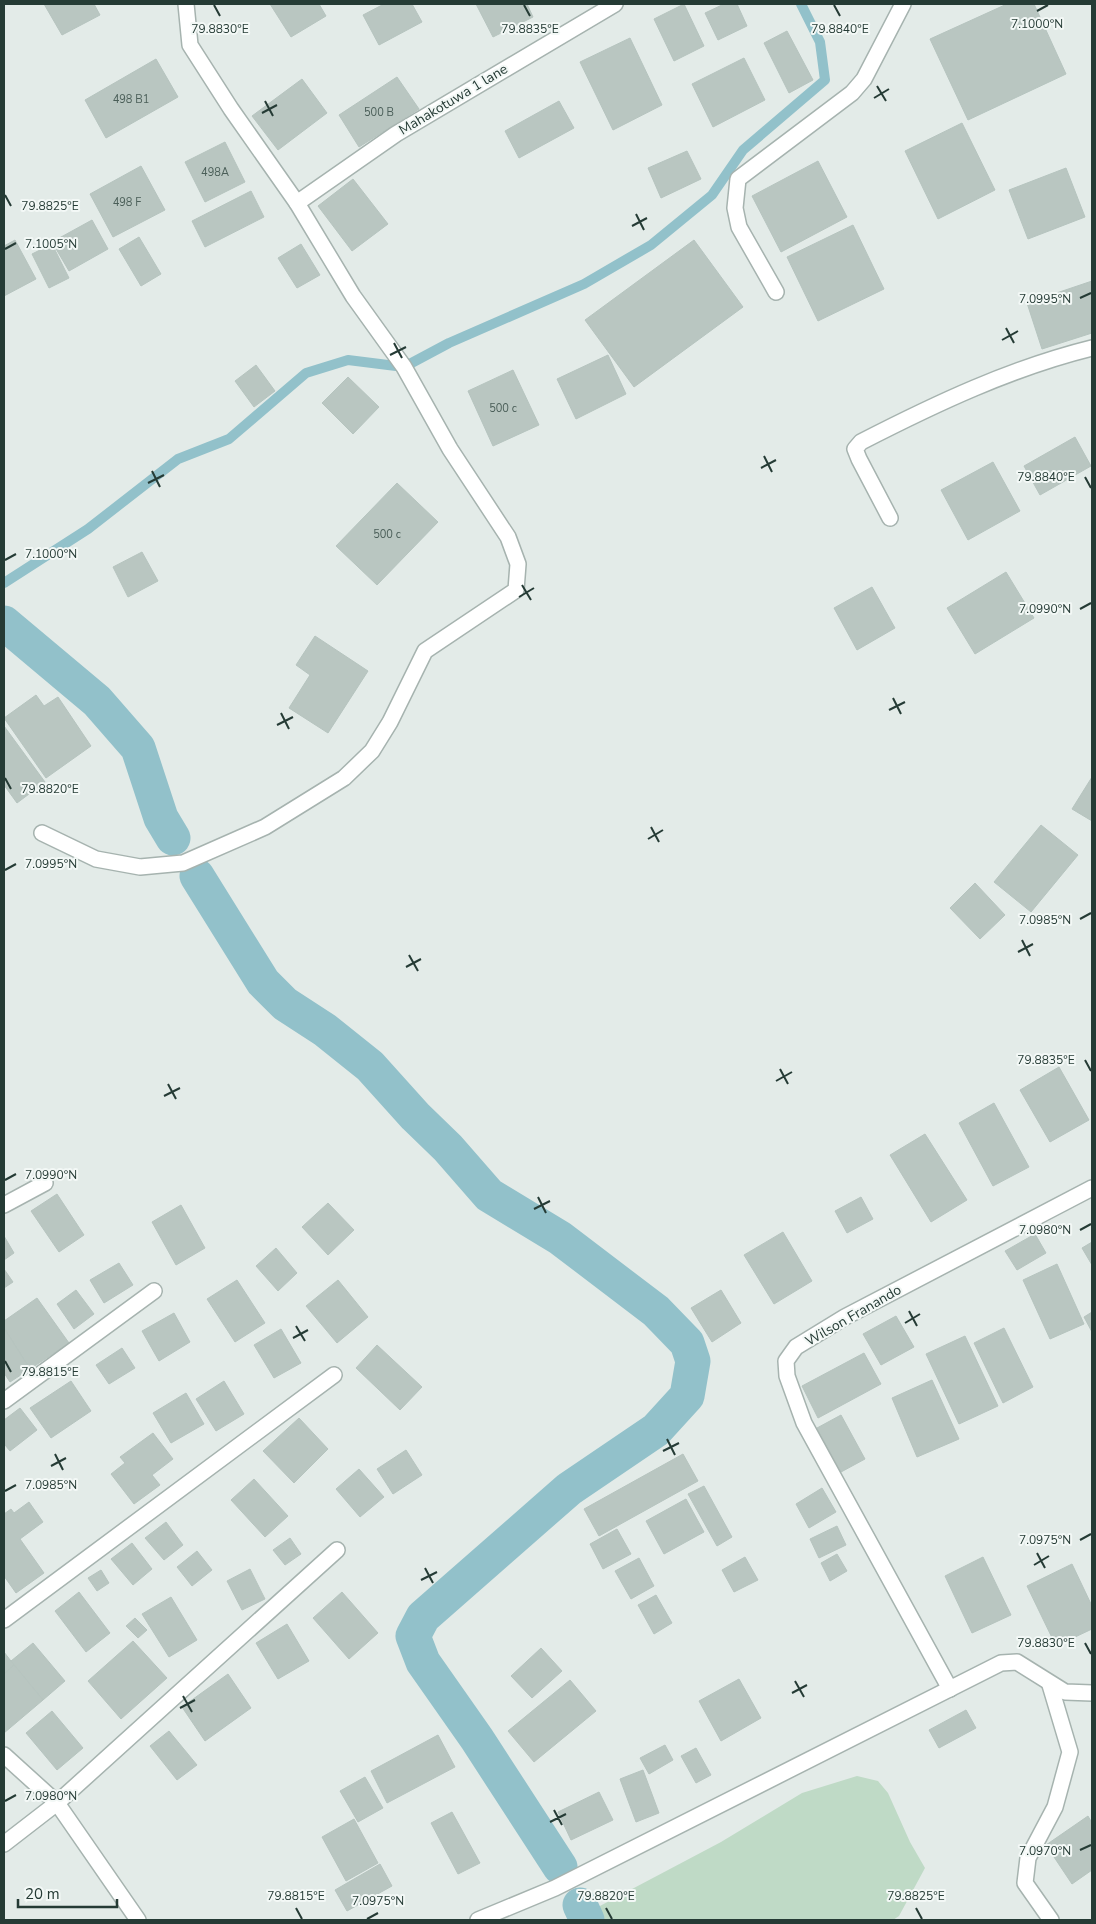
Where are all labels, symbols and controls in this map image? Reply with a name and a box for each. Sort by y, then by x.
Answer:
text: 7.1000°N [1011,16,1063,32]
text: 79.8830°E [191,21,249,37]
text: 79.8835°E [501,21,559,37]
text: 79.8840°E [811,21,869,37]
street label: Mahakotuwa 1 lane [395,59,511,139]
house number: 498 B1 [113,92,149,107]
house number: 500 B [364,105,394,120]
house number: 498A [201,165,229,180]
house number: 498 F [113,195,141,210]
text: 79.8825°E [21,198,79,214]
text: 7.1005°N [25,236,77,252]
text: 7.0995°N [1019,291,1071,307]
house number: 500 c [489,401,517,416]
text: 79.8840°E [1017,469,1075,485]
house number: 500 c [373,527,401,542]
text: 7.1000°N [25,546,77,562]
text: 7.0990°N [1019,601,1071,617]
text: 79.8820°E [21,781,79,797]
text: 7.0995°N [25,856,77,872]
text: 7.0985°N [1019,912,1071,928]
text: 79.8835°E [1017,1052,1075,1068]
text: 7.0990°N [25,1167,77,1183]
text: 7.0980°N [1019,1222,1071,1238]
street label: Wilson Franando [802,1280,905,1351]
text: 79.8815°E [21,1364,79,1380]
text: 7.0985°N [25,1477,77,1493]
text: 7.0975°N [1019,1532,1071,1548]
text: 79.8830°E [1017,1635,1075,1651]
text: 7.0980°N [25,1788,77,1804]
text: 7.0970°N [1019,1843,1071,1859]
scale bar [18,1876,116,1908]
text: 20 m [25,1884,60,1904]
text: 79.8815°E [267,1888,325,1904]
text: 79.8820°E [577,1888,635,1904]
text: 79.8825°E [887,1888,945,1904]
text: 7.0975°N [352,1893,404,1909]

